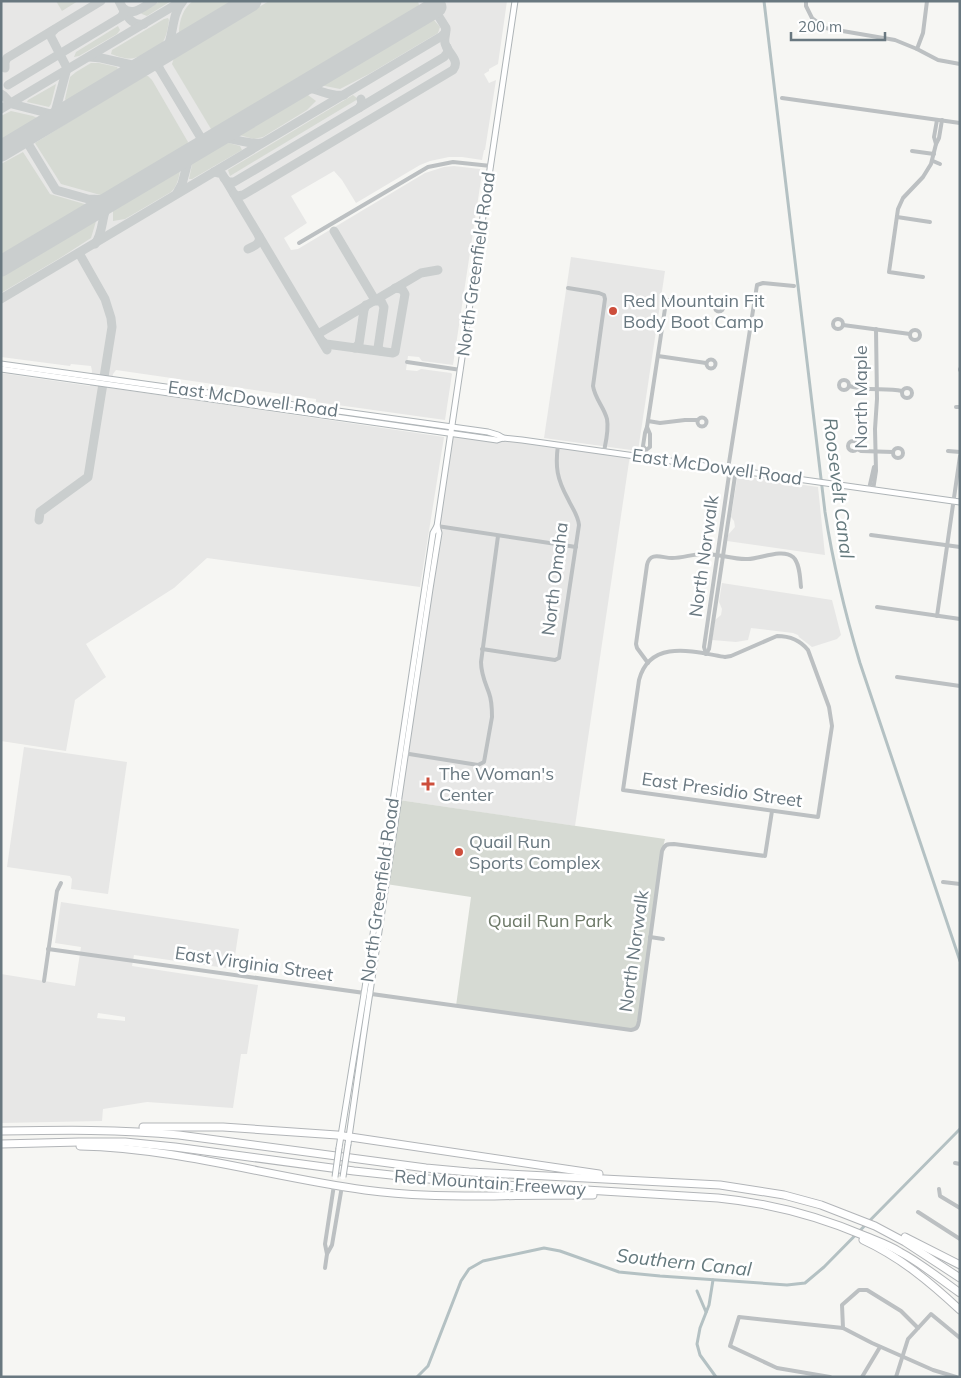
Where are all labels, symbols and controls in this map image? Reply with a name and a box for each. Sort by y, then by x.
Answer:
scale bar [791,10,885,42]
text: 200 m [798,17,842,36]
street label: North Greenfield Road [451,170,500,358]
place label: Red Mountain Fit Body Boot Camp [623,289,765,333]
marker: Red Mountain Fit Body Boot Camp [607,305,619,317]
street label: North Maple [849,345,872,449]
street label: East McDowell Road [166,375,340,422]
water label: Roosevelt Canal [818,416,860,560]
street label: East McDowell Road [630,443,804,490]
street label: North Norwalk [684,493,724,618]
street label: North Omaha [536,521,573,637]
place label: The Woman's Center [439,762,554,806]
street label: East Presidio Street [640,767,804,812]
marker: The Woman's Center [421,777,435,791]
street label: North Greenfield Road [355,796,404,984]
place label: Quail Run Sports Complex [469,830,601,874]
marker: Quail Run Sports Complex [453,846,465,858]
street label: North Norwalk [614,888,654,1013]
park label: Quail Run Park [488,909,613,932]
street label: East Virginia Street [173,941,335,986]
street label: Red Mountain Freeway [393,1164,587,1201]
water label: Southern Canal [615,1243,753,1281]

